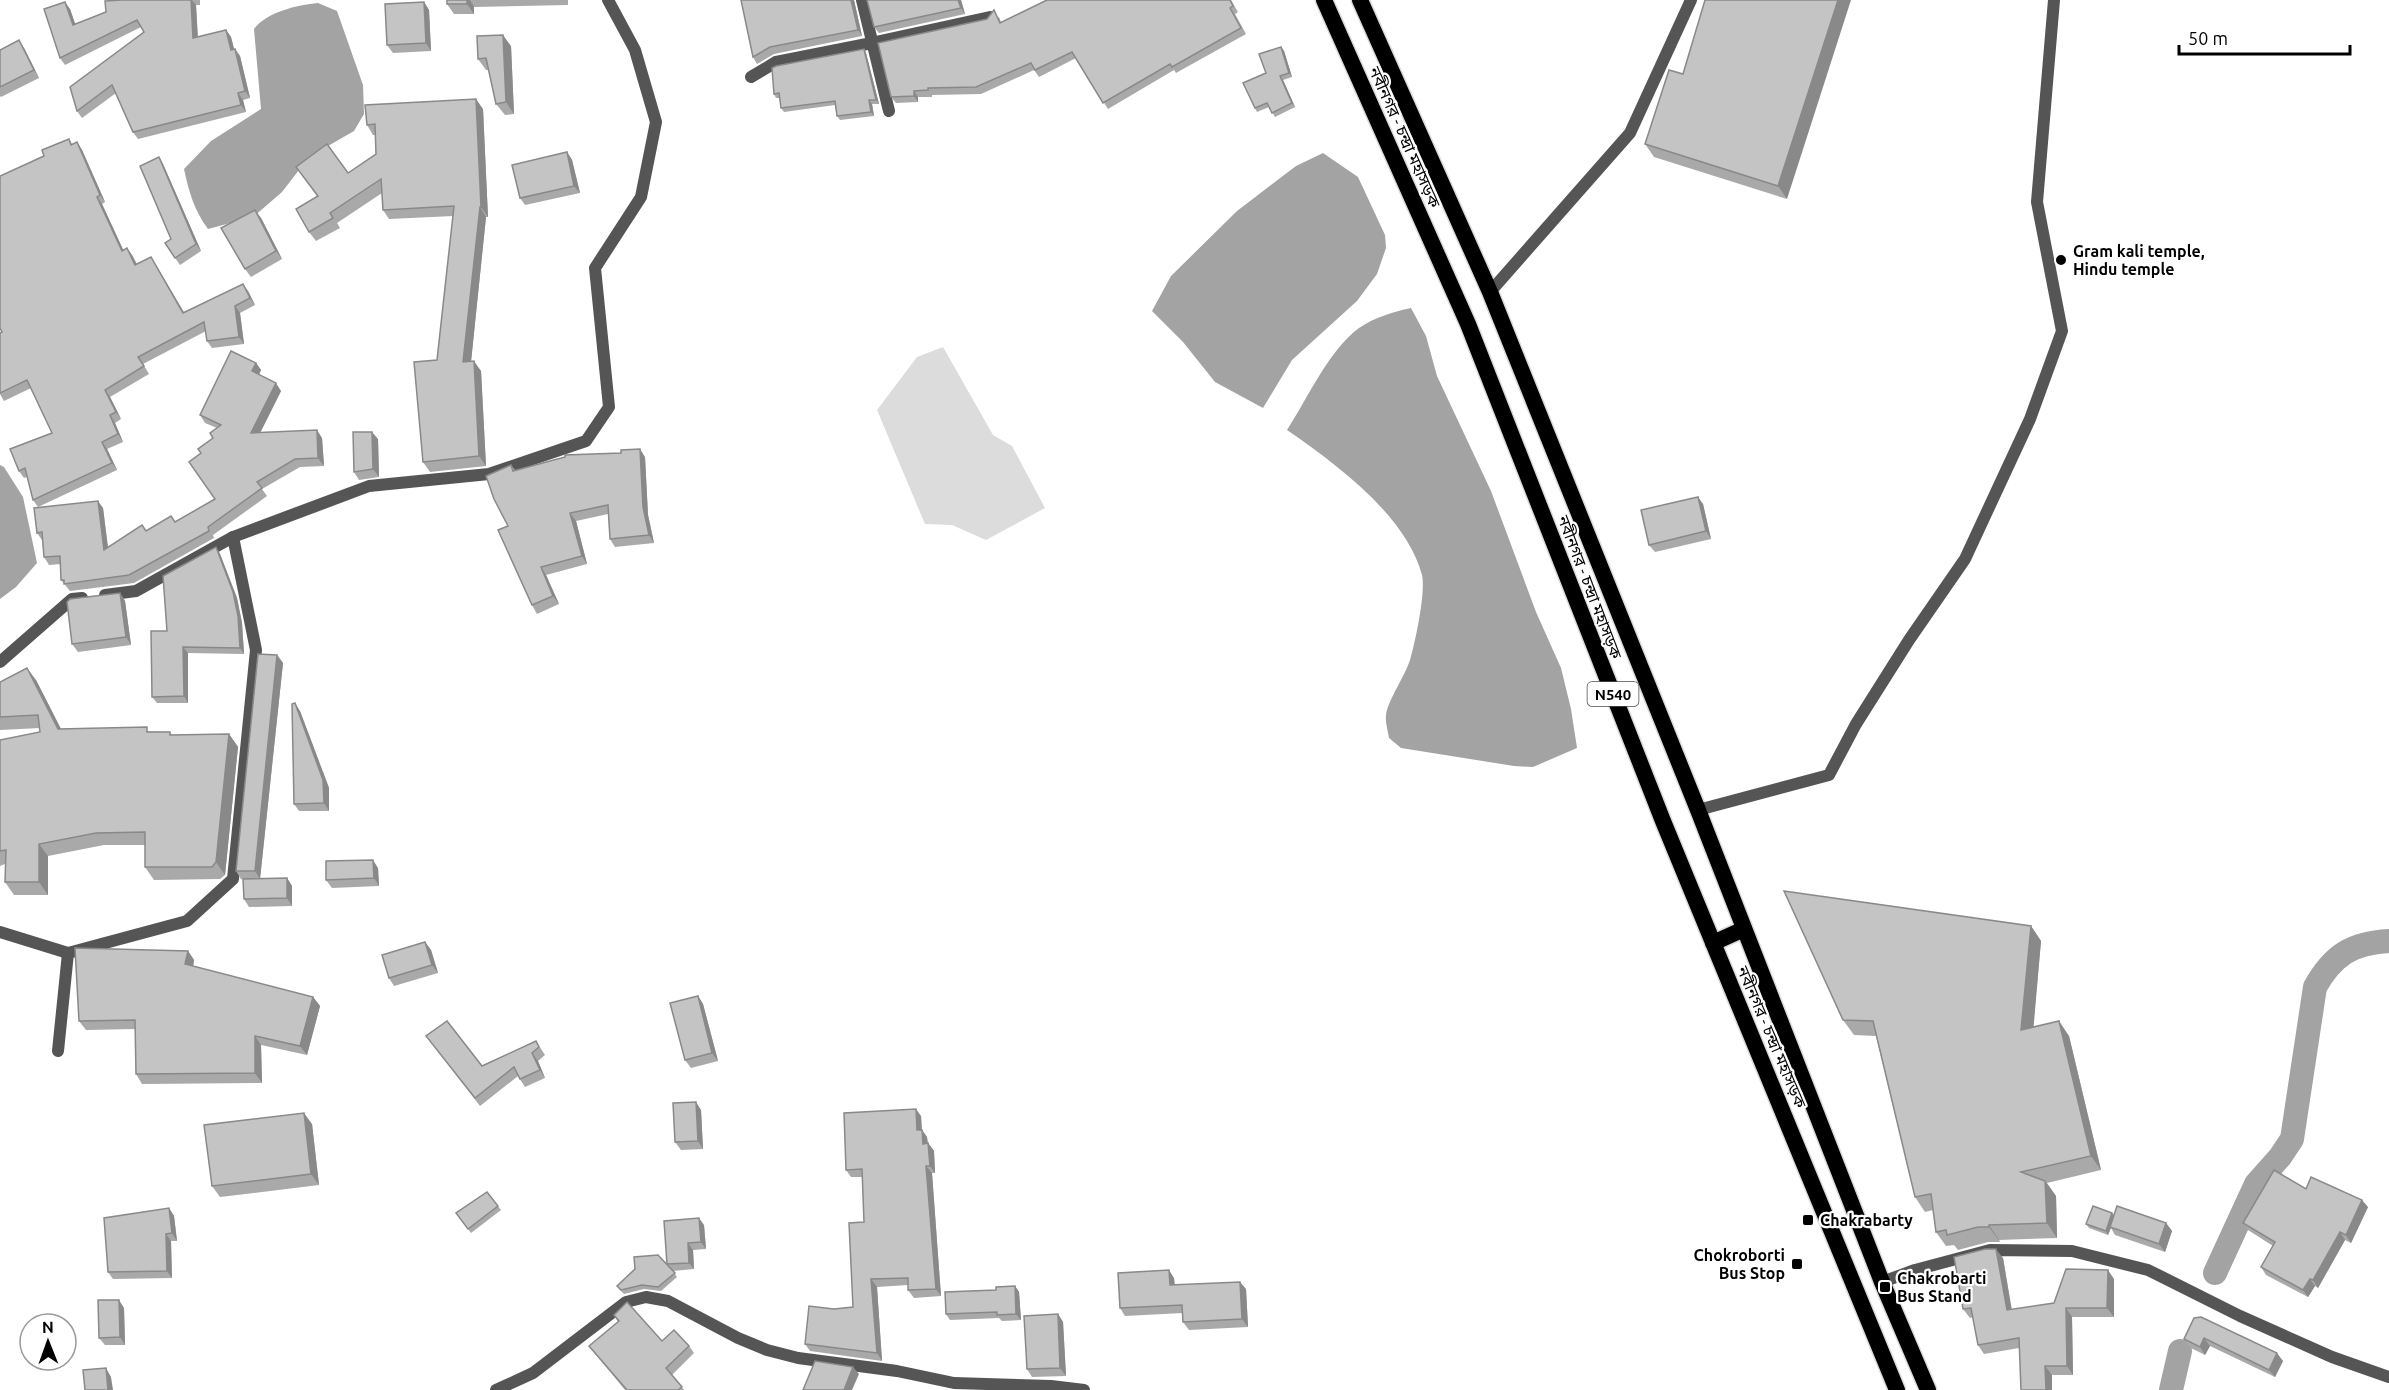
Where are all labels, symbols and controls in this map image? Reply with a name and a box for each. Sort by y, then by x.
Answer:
scale bar [2179,18,2350,56]
text: 50 m [2188,28,2228,48]
street label: নবীনগর - চন্দ্রা মহাসড়ক [1365,63,1445,211]
place label: Gram kali temple, Hindu temple [2073,242,2205,278]
marker: Gram kali temple, Hindu temple [2054,253,2068,267]
street label: নবীনগর - চন্দ্রা মহাসড়ক [1554,512,1626,662]
road number: N540 [1588,682,1638,706]
street label: নবীনগর - চন্দ্রা মহাসড়ক [1734,963,1810,1112]
place label: Chakrabarty [1820,1211,1913,1229]
marker: Chakrabarty [1801,1213,1815,1227]
place label: Chokroborti Bus Stop [1694,1246,1785,1282]
marker: Chokroborti Bus Stop [1790,1257,1804,1271]
place label: Chakrobarti Bus Stand [1897,1269,1987,1305]
marker: Chakrobarti Bus Stand [1878,1280,1892,1294]
north arrow [18,1312,78,1372]
text: N [42,1318,54,1336]

